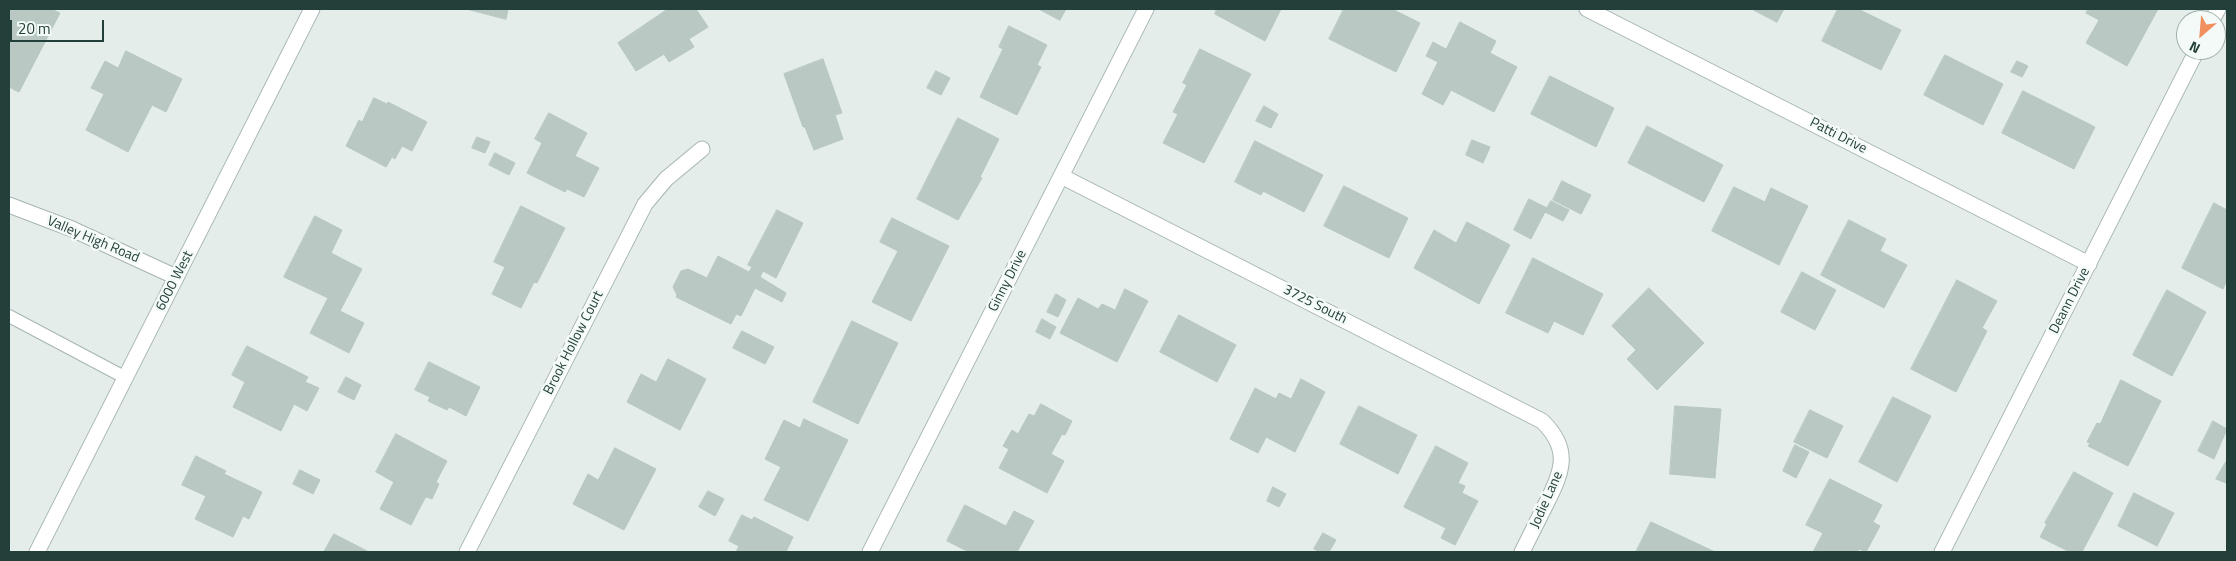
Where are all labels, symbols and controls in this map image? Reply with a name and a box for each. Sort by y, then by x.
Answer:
scale bar [12,10,106,42]
north arrow [2176,10,2226,60]
text: 20 m [18,17,51,40]
text: N [2185,36,2204,59]
street label: Patti Drive [1807,114,1869,158]
street label: Valley High Road [44,213,142,267]
street label: Ginny Drive [985,247,1031,315]
street label: 6000 West [153,248,197,314]
street label: Deann Drive [2046,265,2094,337]
street label: 3725 South [1280,282,1350,328]
street label: Brook Hollow Court [541,288,607,398]
street label: Jodie Lane [1527,469,1567,531]

